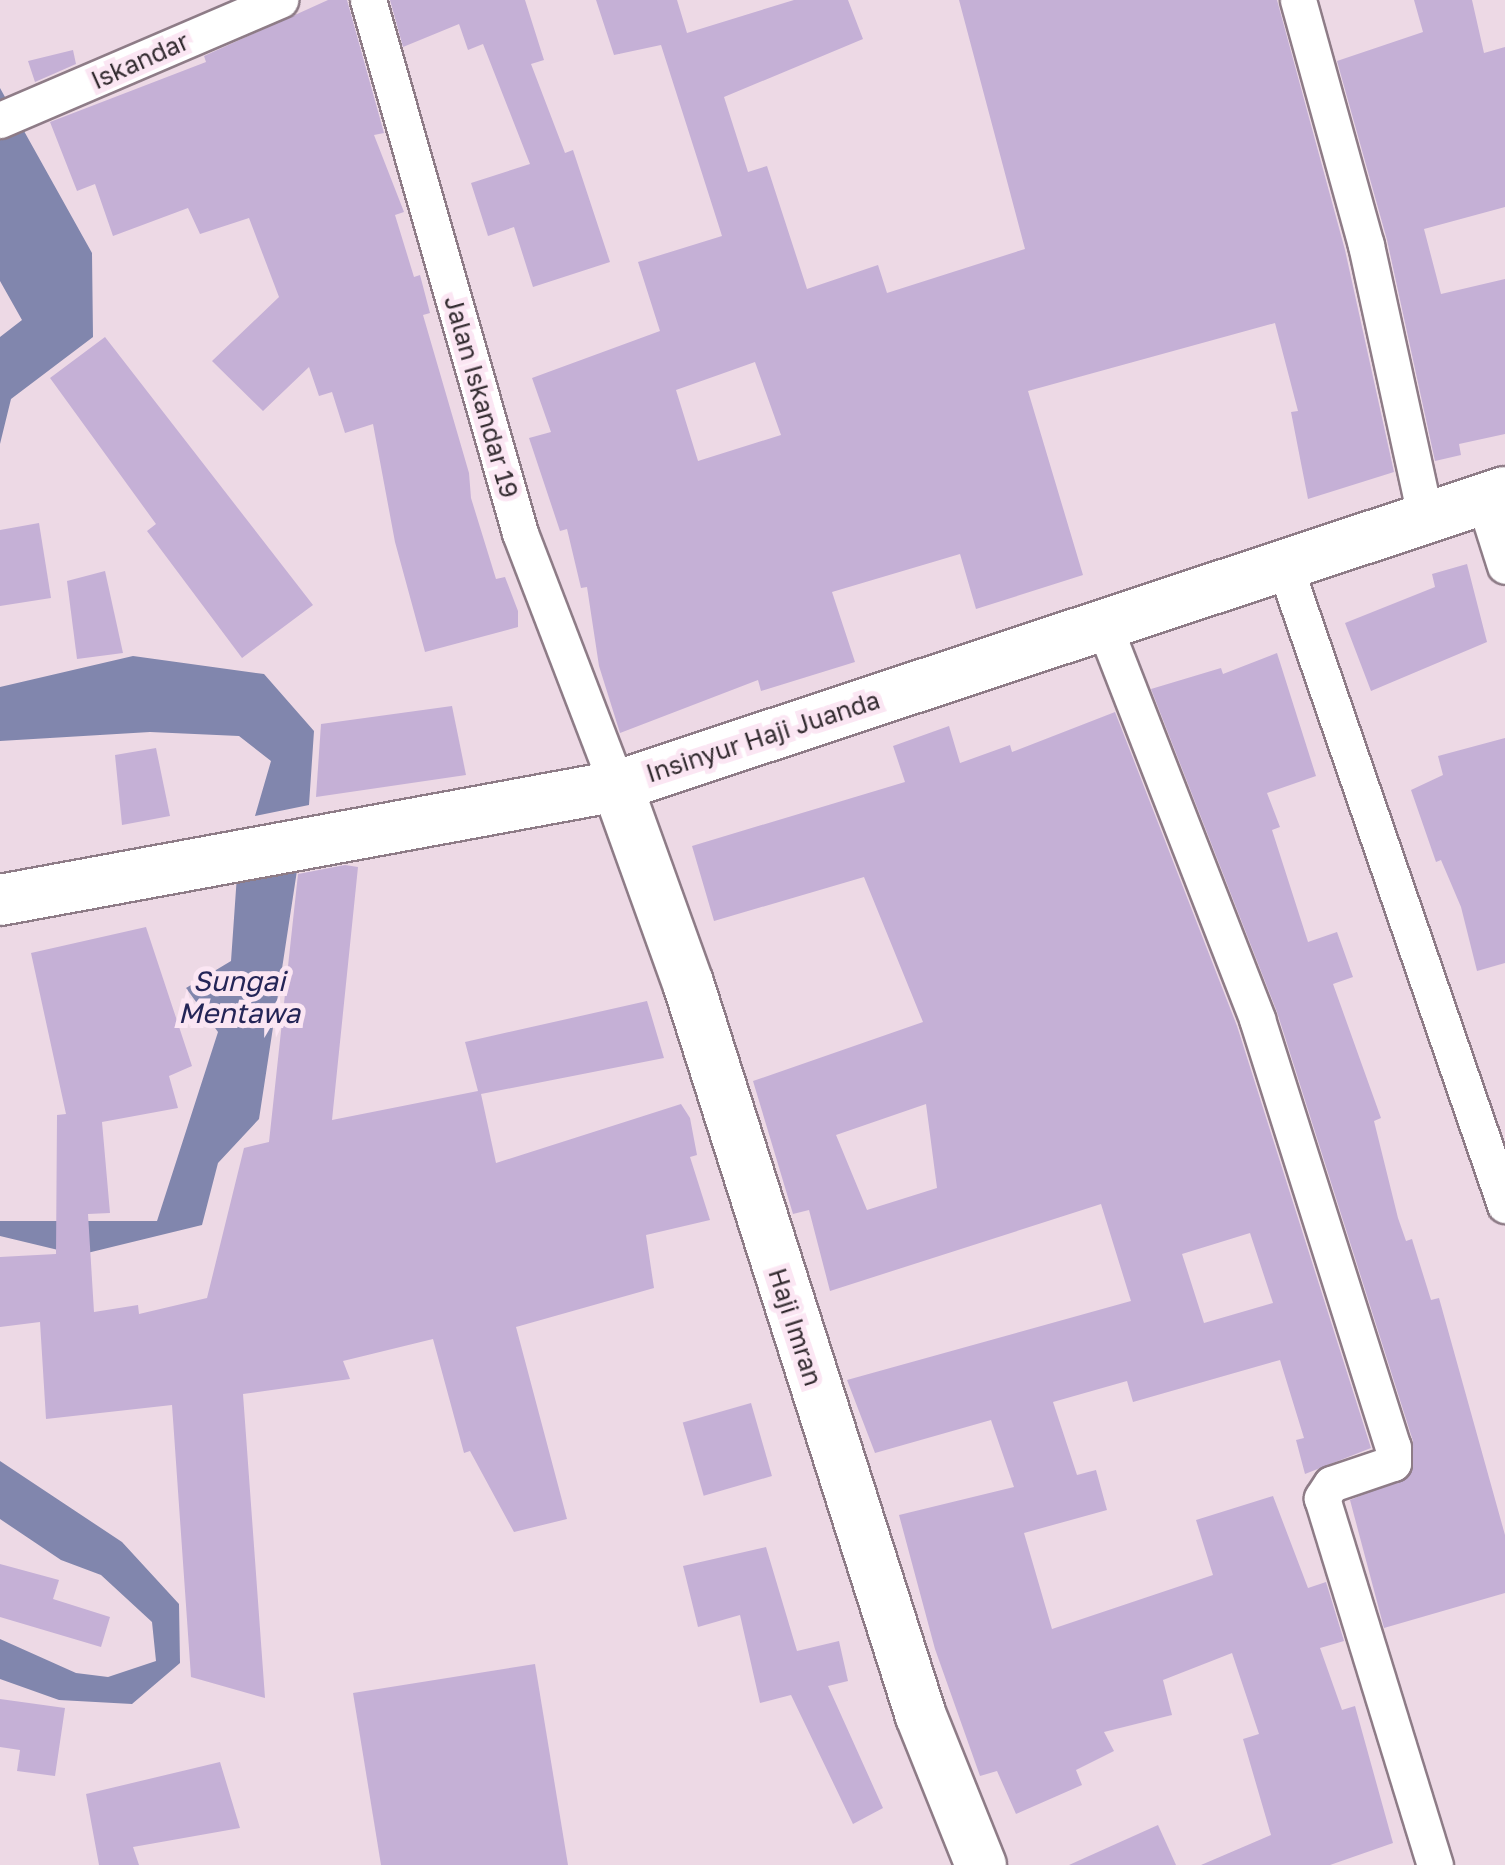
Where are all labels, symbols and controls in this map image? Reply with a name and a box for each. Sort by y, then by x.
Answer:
street label: Iskandar [87,26,193,96]
street label: Jalan Iskandar 19 [438,292,524,502]
street label: Insinyur Haji Juanda [642,685,884,789]
water label: Sungai Mentawa [178,964,300,1030]
street label: Haji Imran [762,1264,828,1390]

